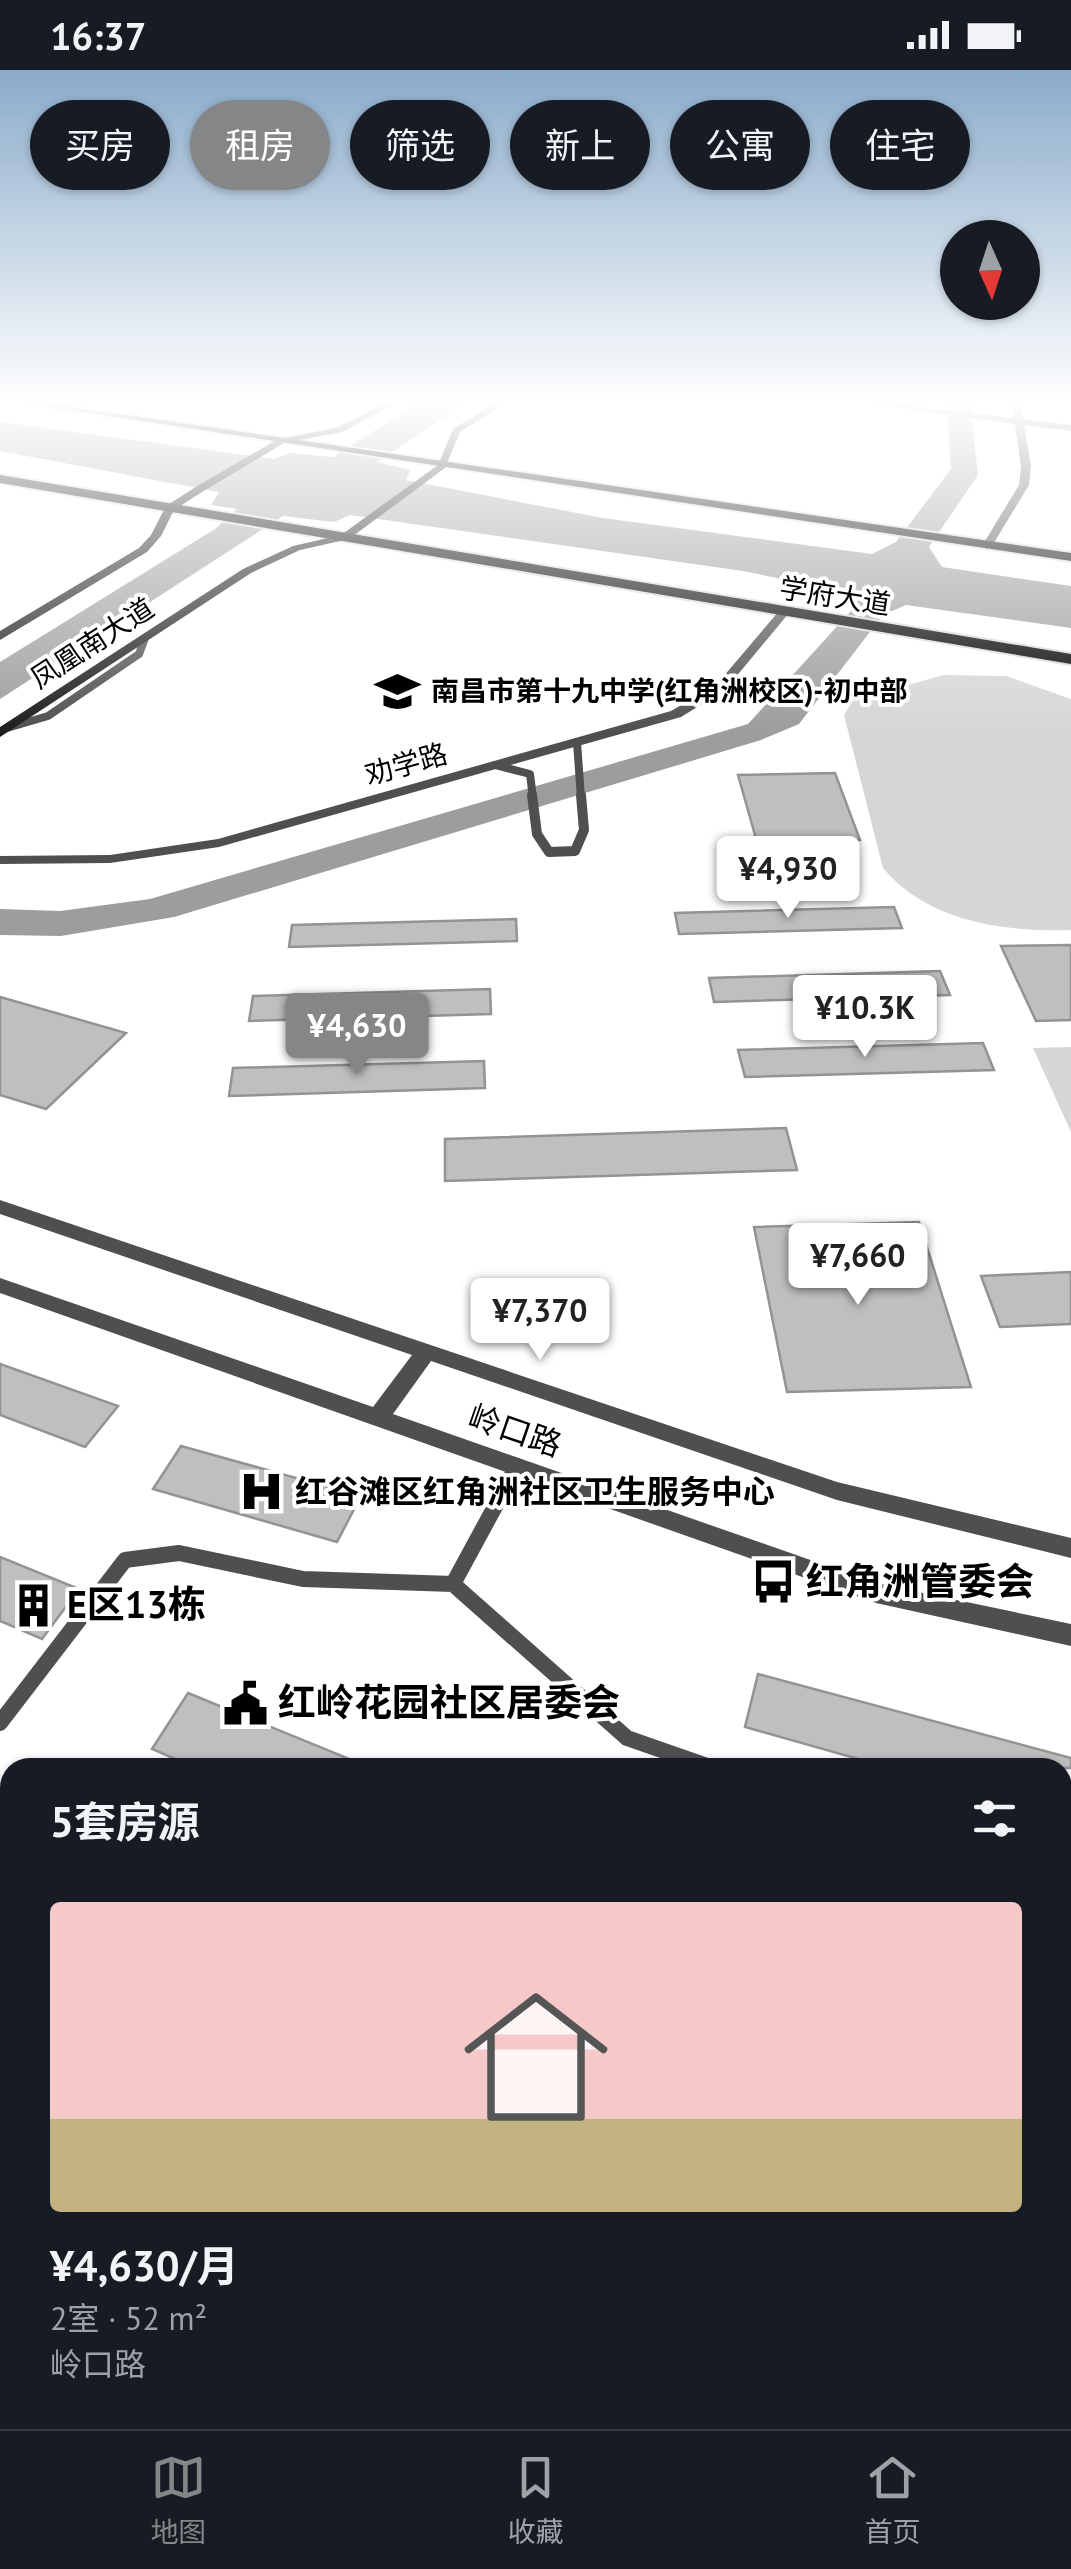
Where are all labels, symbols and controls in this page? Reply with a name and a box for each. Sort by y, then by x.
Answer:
text: 16:37 [50,11,146,60]
chip: 买房 [30,100,170,190]
chip: 租房 [190,100,330,190]
chip: 筛选 [350,100,490,190]
chip: 新上 [510,100,650,190]
chip: 公寓 [670,100,810,190]
chip: 住宅 [830,100,970,190]
north arrow [940,220,1040,320]
map controls [940,220,1040,320]
street label: 学府大道 [777,568,893,623]
street label: 凤凰南大道 [23,589,161,696]
school or university icon: 南昌市第十九中学(红角洲校区)-初中部 [374,667,422,715]
place label: 南昌市第十九中学(红角洲校区)-初中部 [431,672,907,709]
street label: 劝学路 [360,734,451,793]
pin: ¥4,930 [707,836,869,921]
text: ¥4,930 [739,847,837,889]
pin: ¥10.3K [784,975,946,1060]
text: ¥10.3K [815,986,915,1028]
pin: ¥4,630 [276,993,438,1078]
text: ¥4,630 [308,1004,406,1046]
pin: ¥7,660 [777,1223,939,1308]
text: ¥7,660 [811,1234,905,1276]
pin: ¥7,370 [459,1278,621,1363]
text: ¥7,370 [493,1289,587,1331]
street label: 岭口路 [463,1395,568,1466]
hospital icon: 红谷滩区红角洲社区卫生服务中心 [238,1468,286,1516]
place label: 红谷滩区红角洲社区卫生服务中心 [295,1470,775,1512]
place label: 红角洲管委会 [806,1556,1034,1605]
bus stop icon: 红角洲管委会 [749,1558,797,1606]
place label: E区13栋 [67,1579,206,1628]
building icon: E区13栋 [10,1581,58,1629]
place label: 红岭花园社区居委会 [278,1677,620,1726]
public building icon: 红岭花园社区居委会 [221,1679,269,1727]
icon: filters [967,1791,1022,1846]
text: 5套房源 [50,1794,200,1849]
icon: home [446,1967,626,2147]
text: ¥4,630/月 [50,2238,239,2293]
text: 2室 · 52 m² [50,2297,207,2339]
text: 岭口路 [50,2343,146,2385]
tab: 地图 [150,2450,207,2550]
tab: 收藏 [507,2450,564,2550]
tab: 首页 [864,2450,921,2550]

